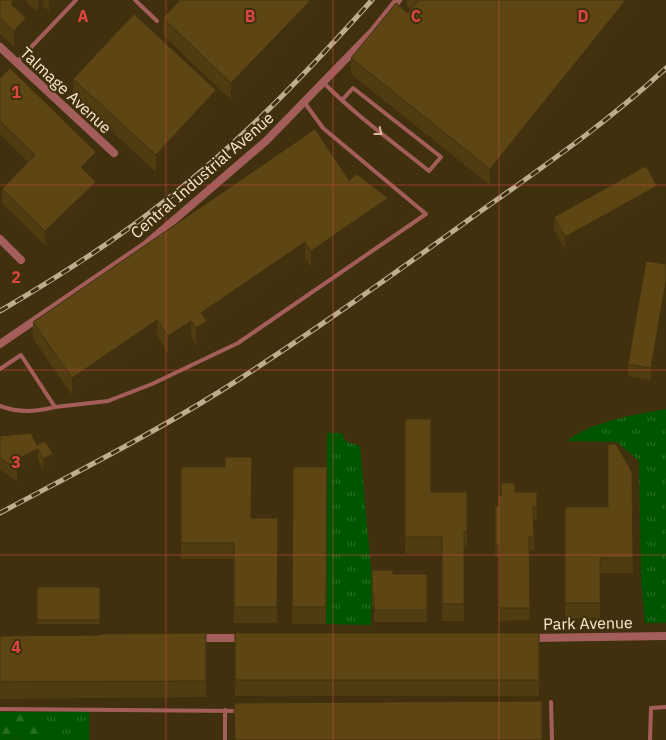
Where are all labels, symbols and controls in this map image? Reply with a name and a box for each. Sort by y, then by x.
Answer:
text: A [78,6,89,26]
text: B [245,6,256,26]
text: C [411,6,421,26]
text: D [577,6,589,26]
street label: Talmage Avenue [16,43,116,138]
text: 1 [11,82,21,102]
street label: Central Industrial Avenue [126,107,278,243]
one-way arrow [373,126,382,134]
text: 2 [11,267,21,287]
text: 3 [11,452,21,472]
street label: Park Avenue [543,612,633,634]
text: 4 [11,637,21,657]

